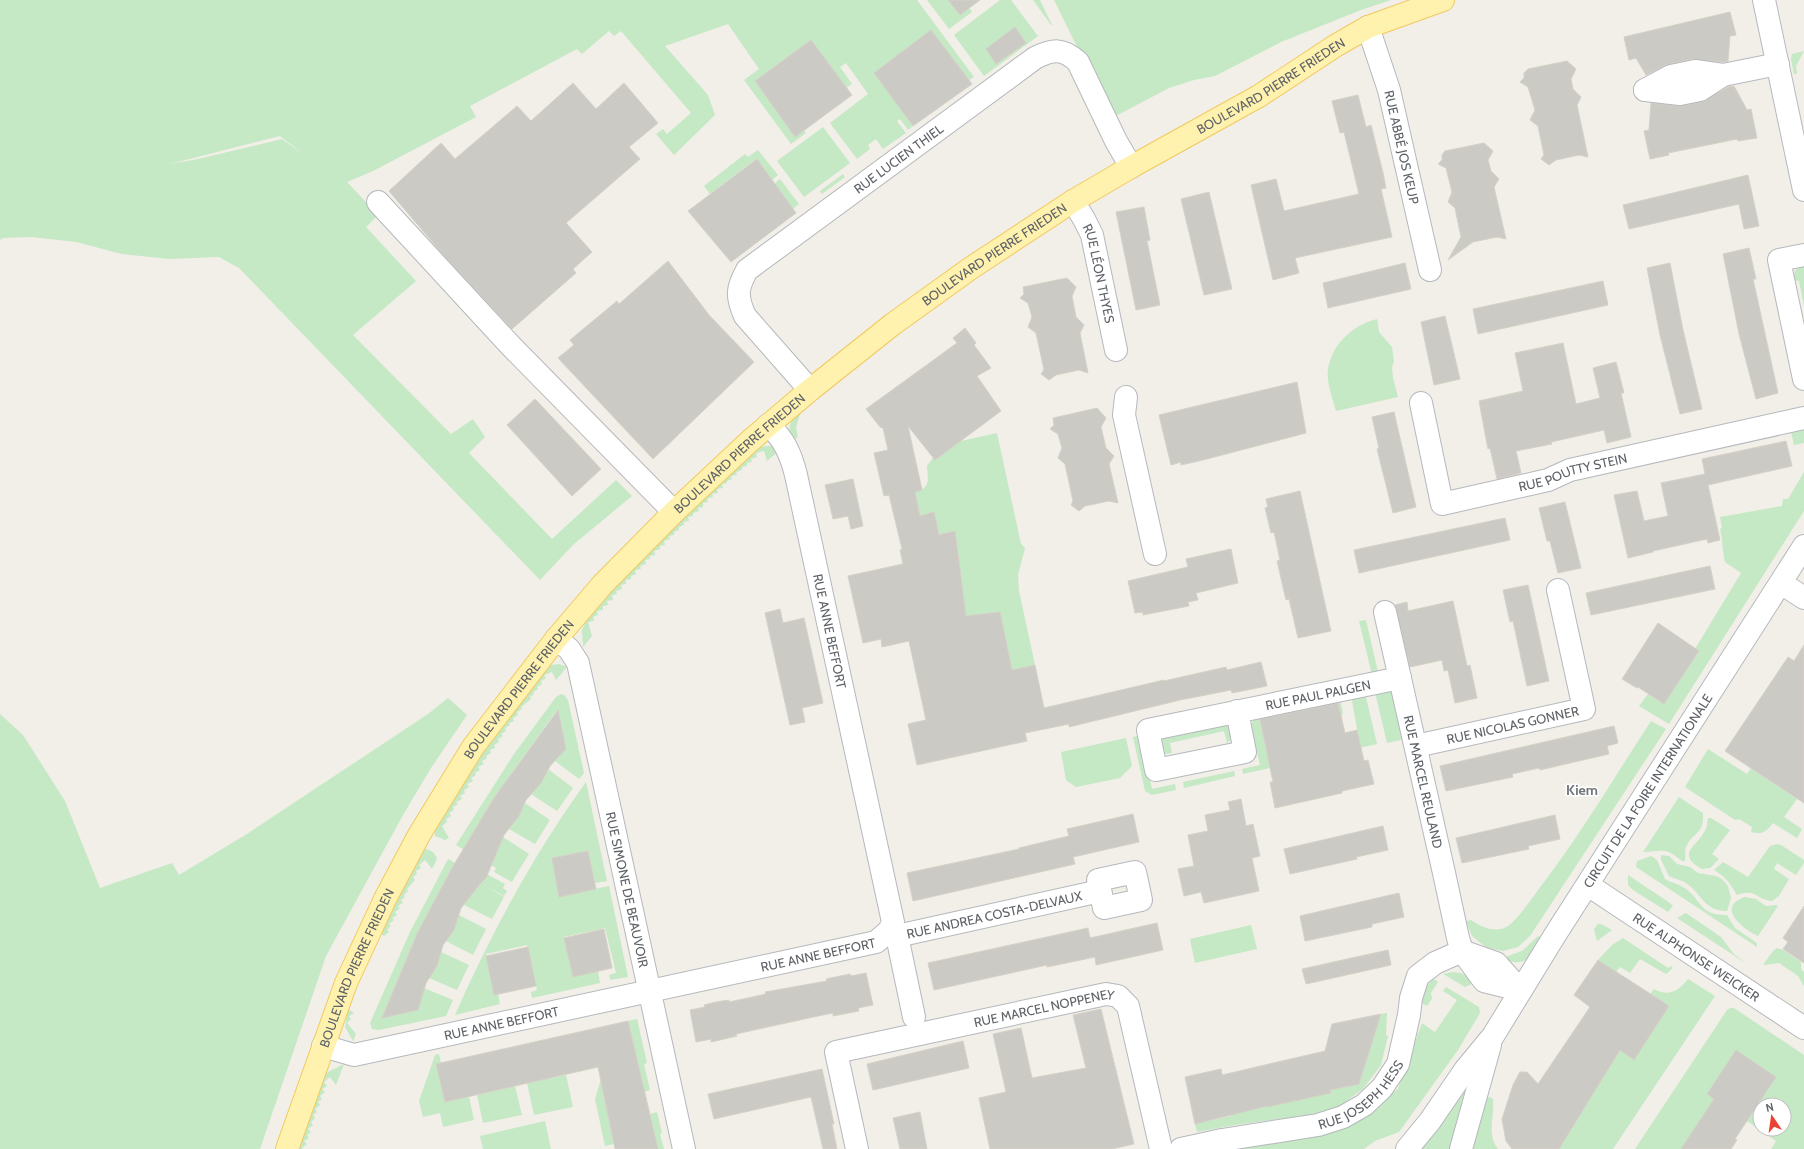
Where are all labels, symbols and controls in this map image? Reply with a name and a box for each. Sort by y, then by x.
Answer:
street label: BOULEVARD PIERRE FRIEDEN [1194,34,1348,137]
street label: RUE ABBÉ JOS KEUP [1381,89,1423,206]
street label: RUE LUCIEN THIEL [851,120,946,197]
street label: BOULEVARD PIERRE FRIEDEN [919,199,1070,309]
street label: RUE LÉON THYES [1080,221,1118,325]
street label: BOULEVARD PIERRE FRIEDEN [670,390,808,516]
street label: RUE POUTTY STEIN [1517,450,1629,494]
street label: RUE ANNE BEFFORT [810,572,850,690]
street label: BOULEVARD PIERRE FRIEDEN [460,616,577,762]
street label: RUE PAUL PALGEN [1264,676,1372,713]
street label: CIRCUIT DE LA FOIRE INTERNATIONALE [1579,691,1715,891]
street label: RUE NICOLAS GONNER [1445,702,1580,747]
street label: RUE MARCEL REULAND [1401,714,1446,850]
district label: Kiem [1566,781,1598,799]
street label: RUE SIMONE DE BEAUVOIR [603,810,652,969]
street label: BOULEVARD PIERRE FRIEDEN [316,886,397,1050]
street label: RUE ANDREA COSTA-DELVAUX [905,887,1084,942]
street label: RUE ALPHONSE WEICKER [1630,909,1763,1005]
street label: RUE ANNE BEFFORT [759,934,877,975]
street label: RUE MARCEL NOPPENEY [972,986,1116,1030]
street label: RUE ANNE BEFFORT [442,1003,560,1043]
street label: RUE JOSEPH HESS [1316,1057,1407,1132]
north arrow [1752,1097,1792,1137]
text: N [1764,1100,1775,1115]

